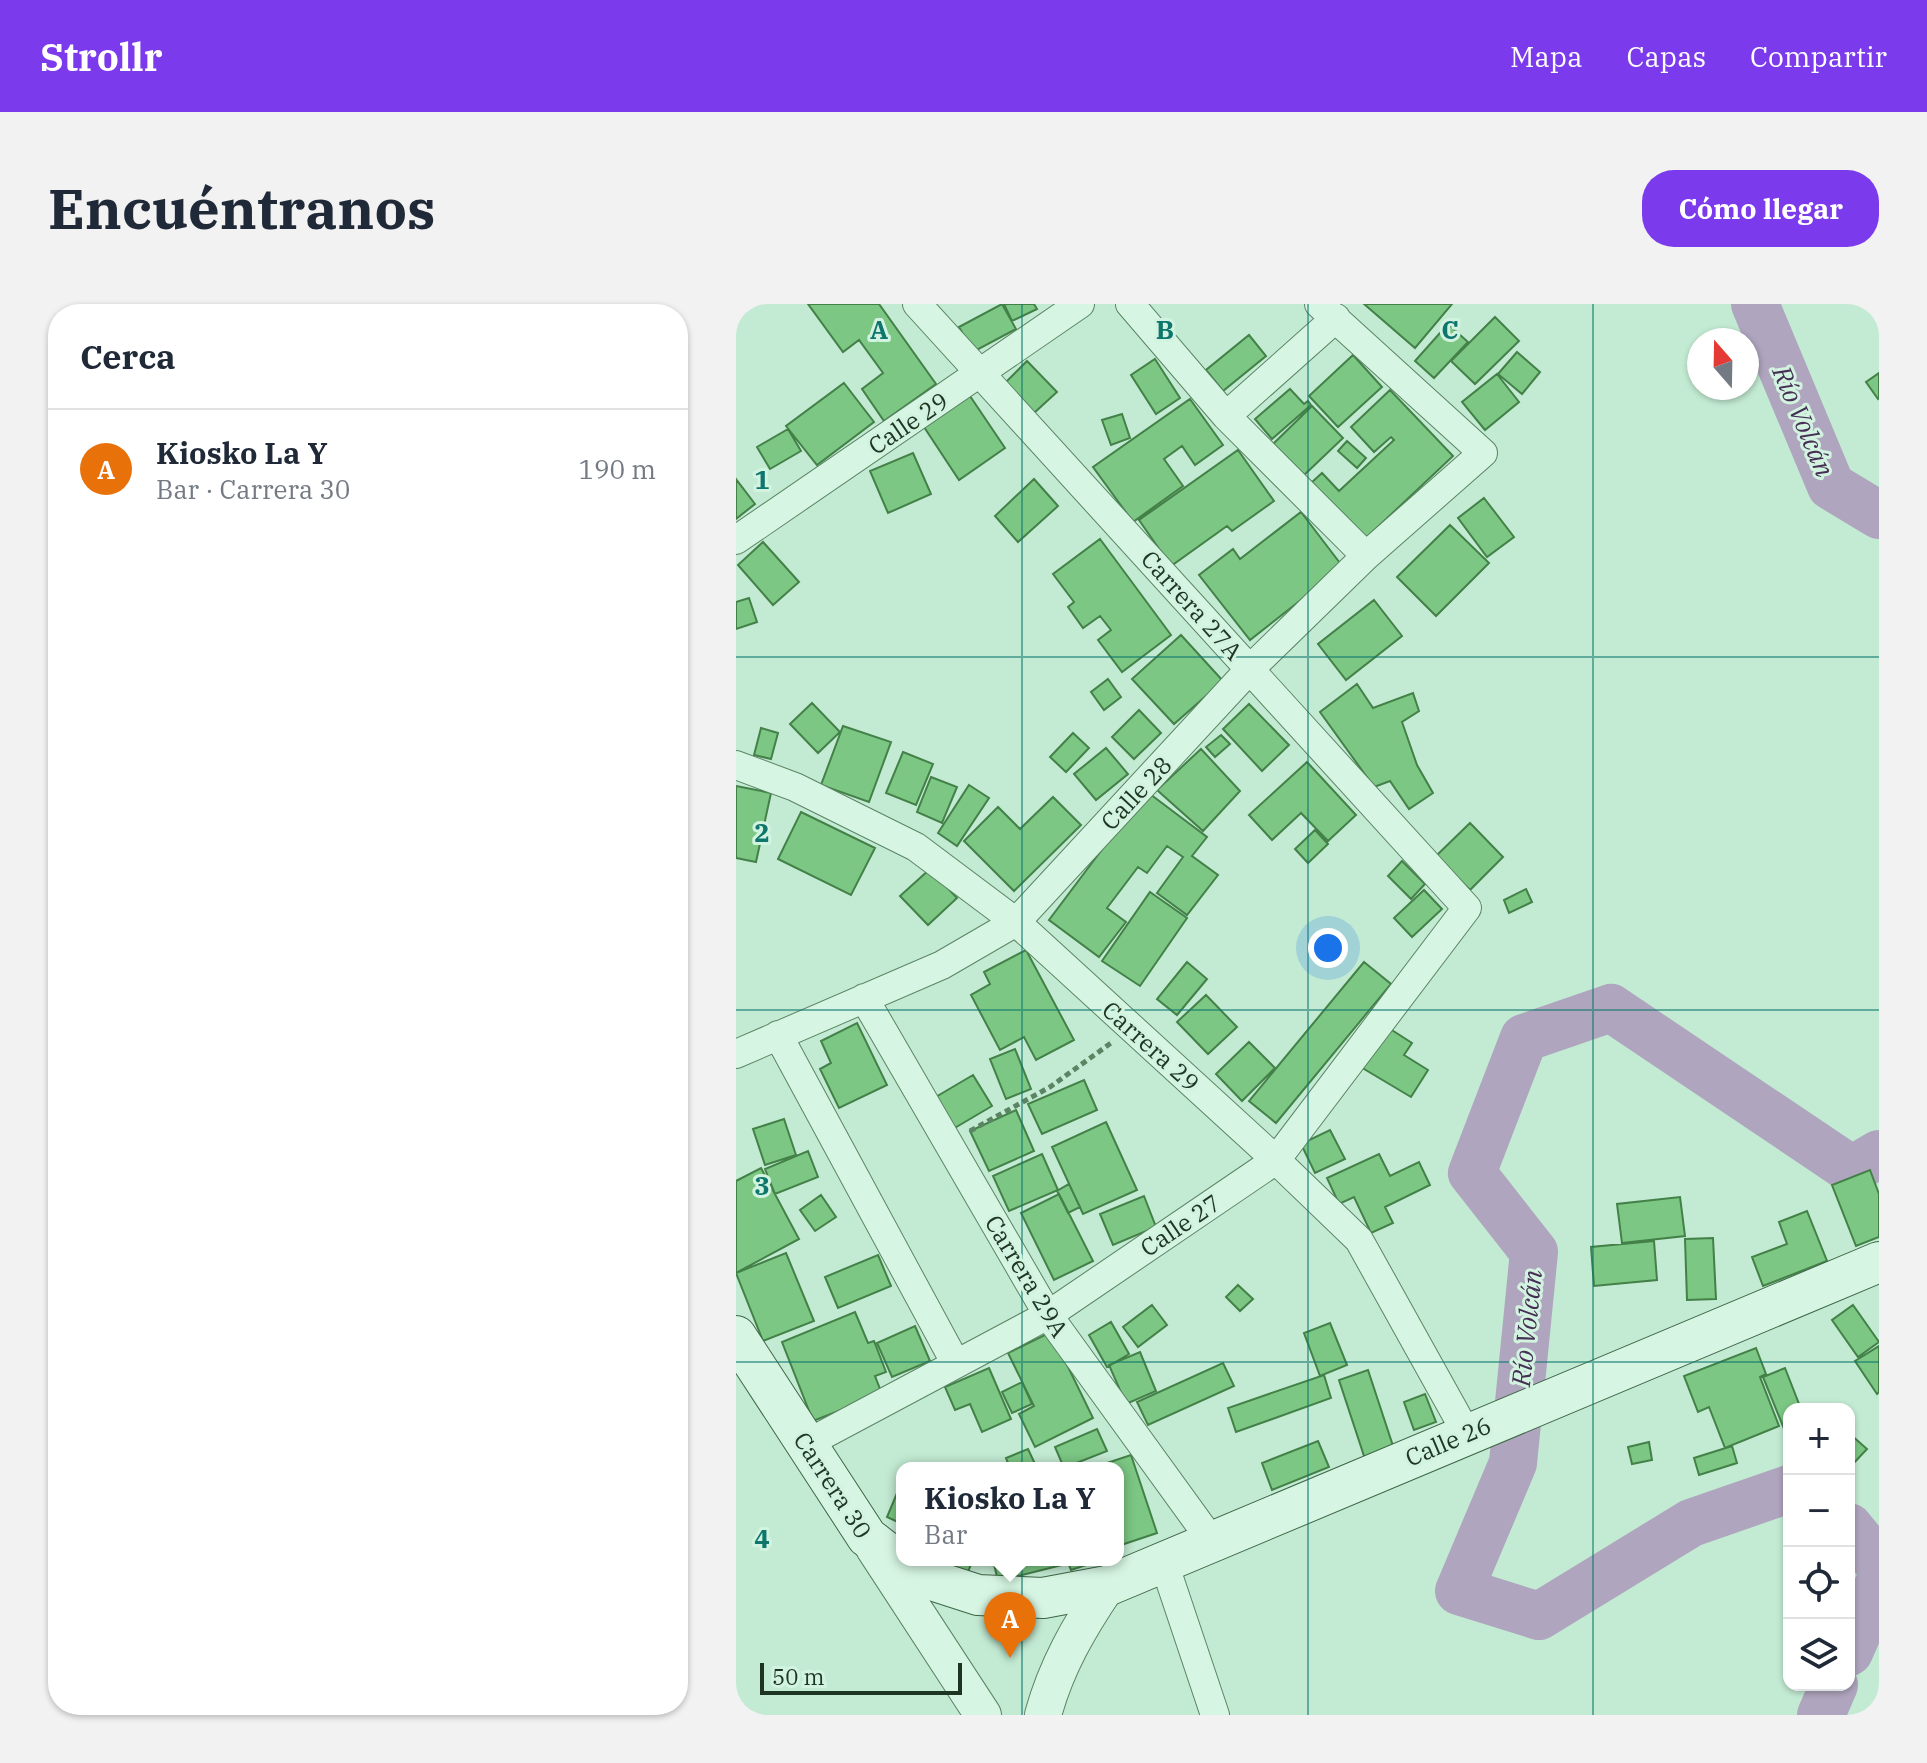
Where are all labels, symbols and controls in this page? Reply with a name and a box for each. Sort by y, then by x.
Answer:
text: Strollr [40,32,162,81]
text: Mapa [1510,38,1583,75]
text: Capas [1627,38,1706,75]
text: Compartir [1750,38,1887,75]
button: Cómo llegar [1642,170,1879,247]
text: Encuéntranos [48,172,435,244]
text: A [870,312,888,346]
text: B [1156,312,1174,346]
text: C [1441,312,1459,346]
north arrow [1687,328,1759,400]
text: Cerca [80,334,176,378]
water label: Río Volcán [1765,360,1843,482]
street label: Calle 29 [862,385,954,461]
text: Kiosko La Y [156,433,328,472]
text: A [97,452,115,486]
text: 190 m [578,452,656,486]
text: 1 [754,462,770,496]
text: Bar · Carrera 30 [156,472,350,506]
street label: Carrera 27A [1134,543,1250,667]
street label: Calle 28 [1094,749,1178,837]
text: 2 [754,815,770,849]
your location [1308,928,1348,968]
street label: Carrera 29 [1095,994,1207,1098]
text: 3 [754,1168,770,1202]
street label: Calle 27 [1134,1187,1226,1263]
street label: Carrera 29A [978,1209,1076,1343]
water label: Río Volcán [1503,1268,1549,1389]
map controls [1783,1403,1855,1691]
button: + [1783,1403,1855,1475]
street label: Calle 26 [1400,1409,1496,1473]
street label: Carrera 30 [787,1426,879,1544]
popup [896,1462,1124,1566]
button: − [1783,1475,1855,1547]
text: Kiosko La Y [924,1478,1096,1517]
text: Bar [924,1517,967,1551]
text: 4 [754,1521,770,1555]
button: locate [1783,1547,1855,1619]
pin: A [984,1592,1036,1658]
button: layers [1783,1619,1855,1691]
scale bar [760,1659,962,1695]
text: 50 m [772,1662,824,1691]

